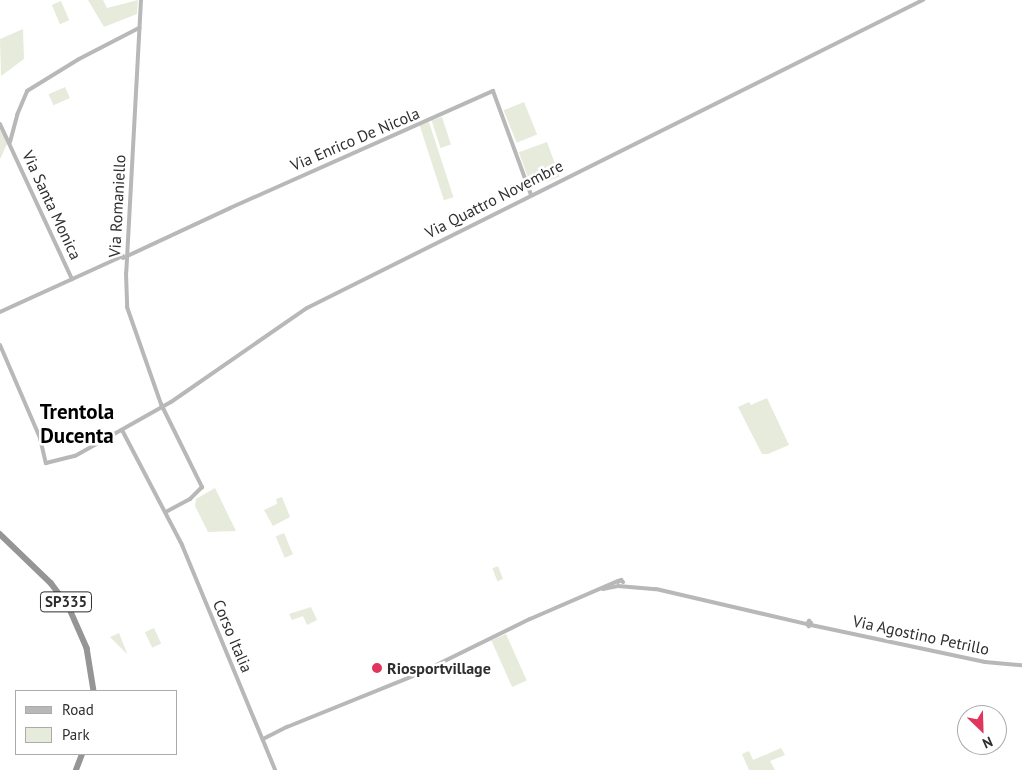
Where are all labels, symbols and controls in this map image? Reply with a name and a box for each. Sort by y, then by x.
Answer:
street label: Via Enrico De Nicola [288,103,422,175]
street label: Via Santa Monica [18,148,86,262]
street label: Via Romaniello [105,154,129,258]
street label: Via Quattro Novembre [422,156,566,242]
district label: Trentola Ducenta [40,399,114,449]
road number: SP335 [40,590,92,614]
street label: Corso Italia [209,597,257,675]
street label: Via Agostino Petrillo [851,611,991,659]
place label: Riosportvillage [387,658,491,678]
marker: Riosportvillage [371,662,383,674]
legend [15,690,178,755]
text: Road [62,700,94,719]
north arrow [957,705,1007,755]
text: Park [62,725,90,744]
text: N [980,733,996,753]

